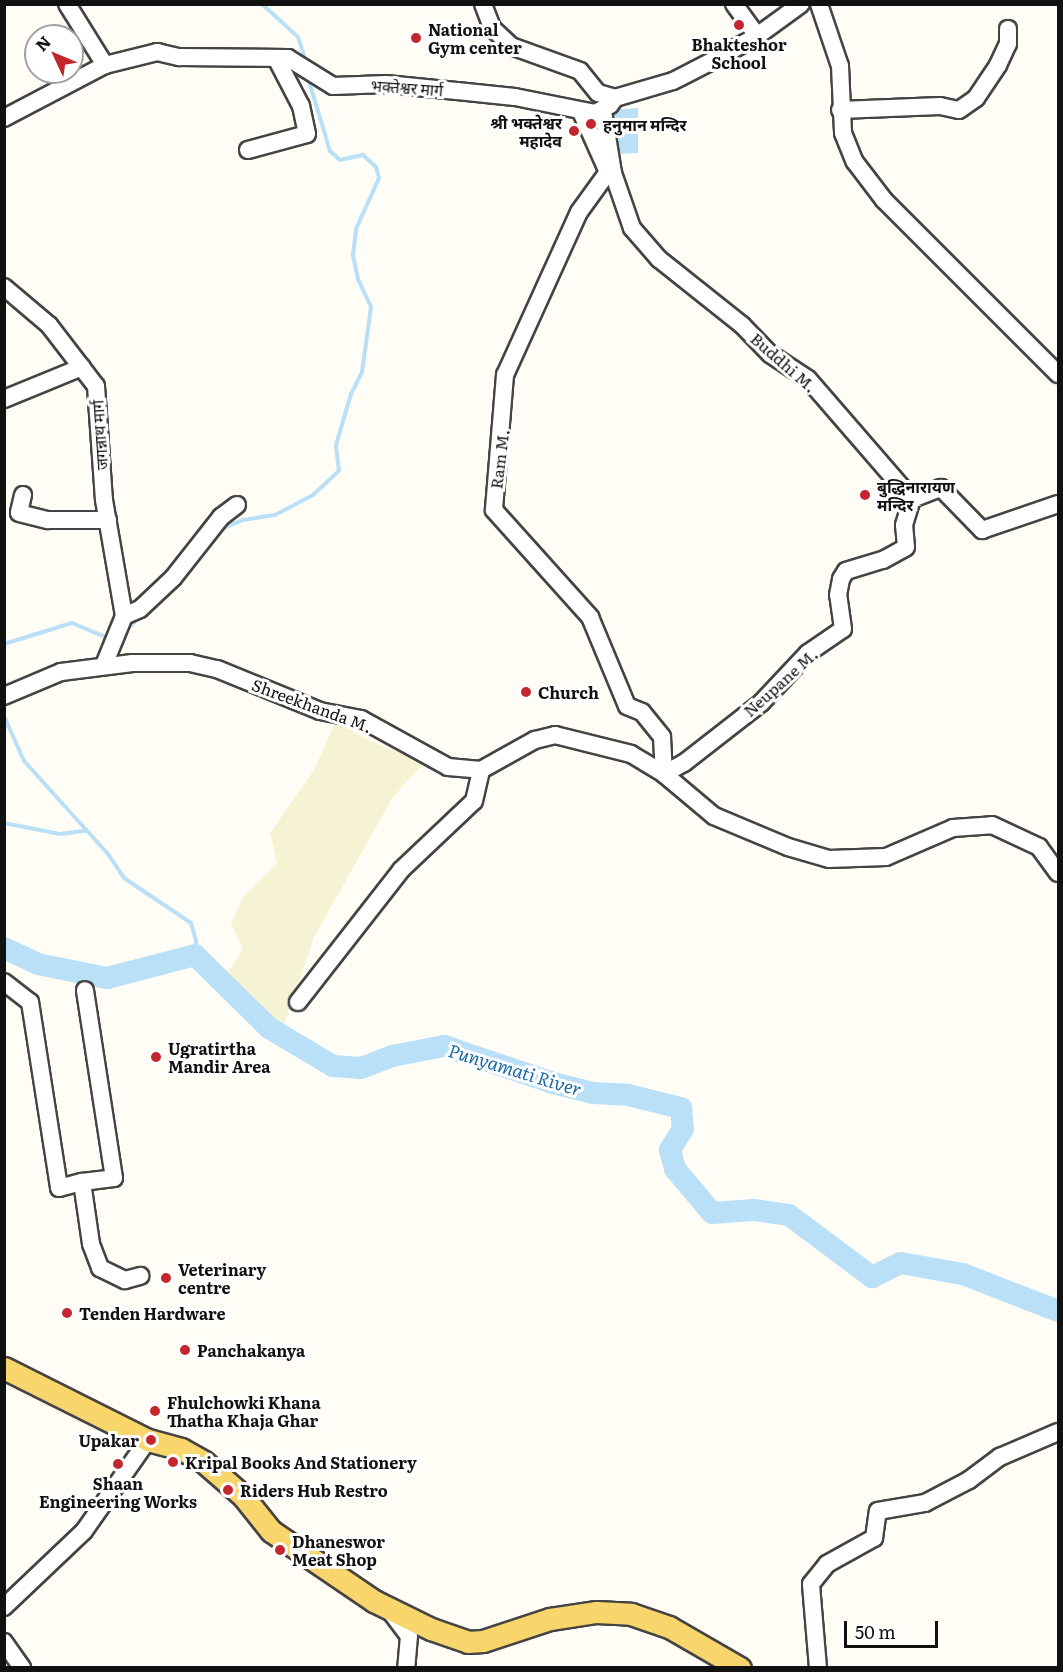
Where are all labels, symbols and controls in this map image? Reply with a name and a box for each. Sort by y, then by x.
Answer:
marker: Bhakteshor School [732,18,746,32]
place label: National Gym center [428,19,522,57]
north arrow [24,24,84,84]
text: N [29,30,56,56]
marker: National Gym center [409,31,423,45]
place label: Bhakteshor School [691,34,787,72]
street label: भक्तेश्वर मार्ग [370,75,444,99]
place label: श्री भक्तेश्वर महादेव [490,112,562,150]
place label: हनुमान मन्दिर [603,114,687,134]
marker: हनुमान मन्दिर [584,117,598,131]
marker: श्री भक्तेश्वर महादेव [567,124,581,138]
street label: Buddhi M. [747,328,821,396]
street label: जगन्नाथ मार्ग [87,399,111,471]
street label: Ram M. [486,428,512,490]
place label: बुद्धिनारायण मन्दिर [877,476,955,514]
marker: बुद्धिनारायण मन्दिर [858,488,872,502]
street label: Neupane M. [739,644,821,720]
street label: Shreekhanda M. [249,674,375,736]
place label: Church [538,682,599,702]
marker: Church [519,685,533,699]
place label: Ugratirtha Mandir Area [168,1038,271,1076]
water label: Punyamati River [446,1039,584,1101]
marker: Ugratirtha Mandir Area [149,1050,163,1064]
place label: Veterinary centre [178,1259,266,1297]
marker: Veterinary centre [159,1271,173,1285]
place label: Tenden Hardware [79,1303,226,1323]
marker: Tenden Hardware [60,1306,74,1320]
place label: Panchakanya [197,1340,305,1360]
marker: Panchakanya [178,1343,192,1357]
place label: Fhulchowki Khana Thatha Khaja Ghar [167,1392,321,1430]
marker: Fhulchowki Khana Thatha Khaja Ghar [148,1404,162,1418]
place label: Upakar [79,1430,139,1450]
marker: Upakar [144,1433,158,1447]
place label: Kripal Books And Stationery [185,1452,417,1472]
marker: Kripal Books And Stationery [166,1455,180,1469]
marker: Shaan Engineering Works [111,1457,125,1471]
place label: Shaan Engineering Works [39,1473,197,1511]
place label: Riders Hub Restro [240,1480,388,1500]
marker: Riders Hub Restro [221,1483,235,1497]
place label: Dhaneswor Meat Shop [292,1531,385,1569]
marker: Dhaneswor Meat Shop [273,1543,287,1557]
scale bar [847,1609,942,1647]
text: 50 m [855,1618,896,1645]

